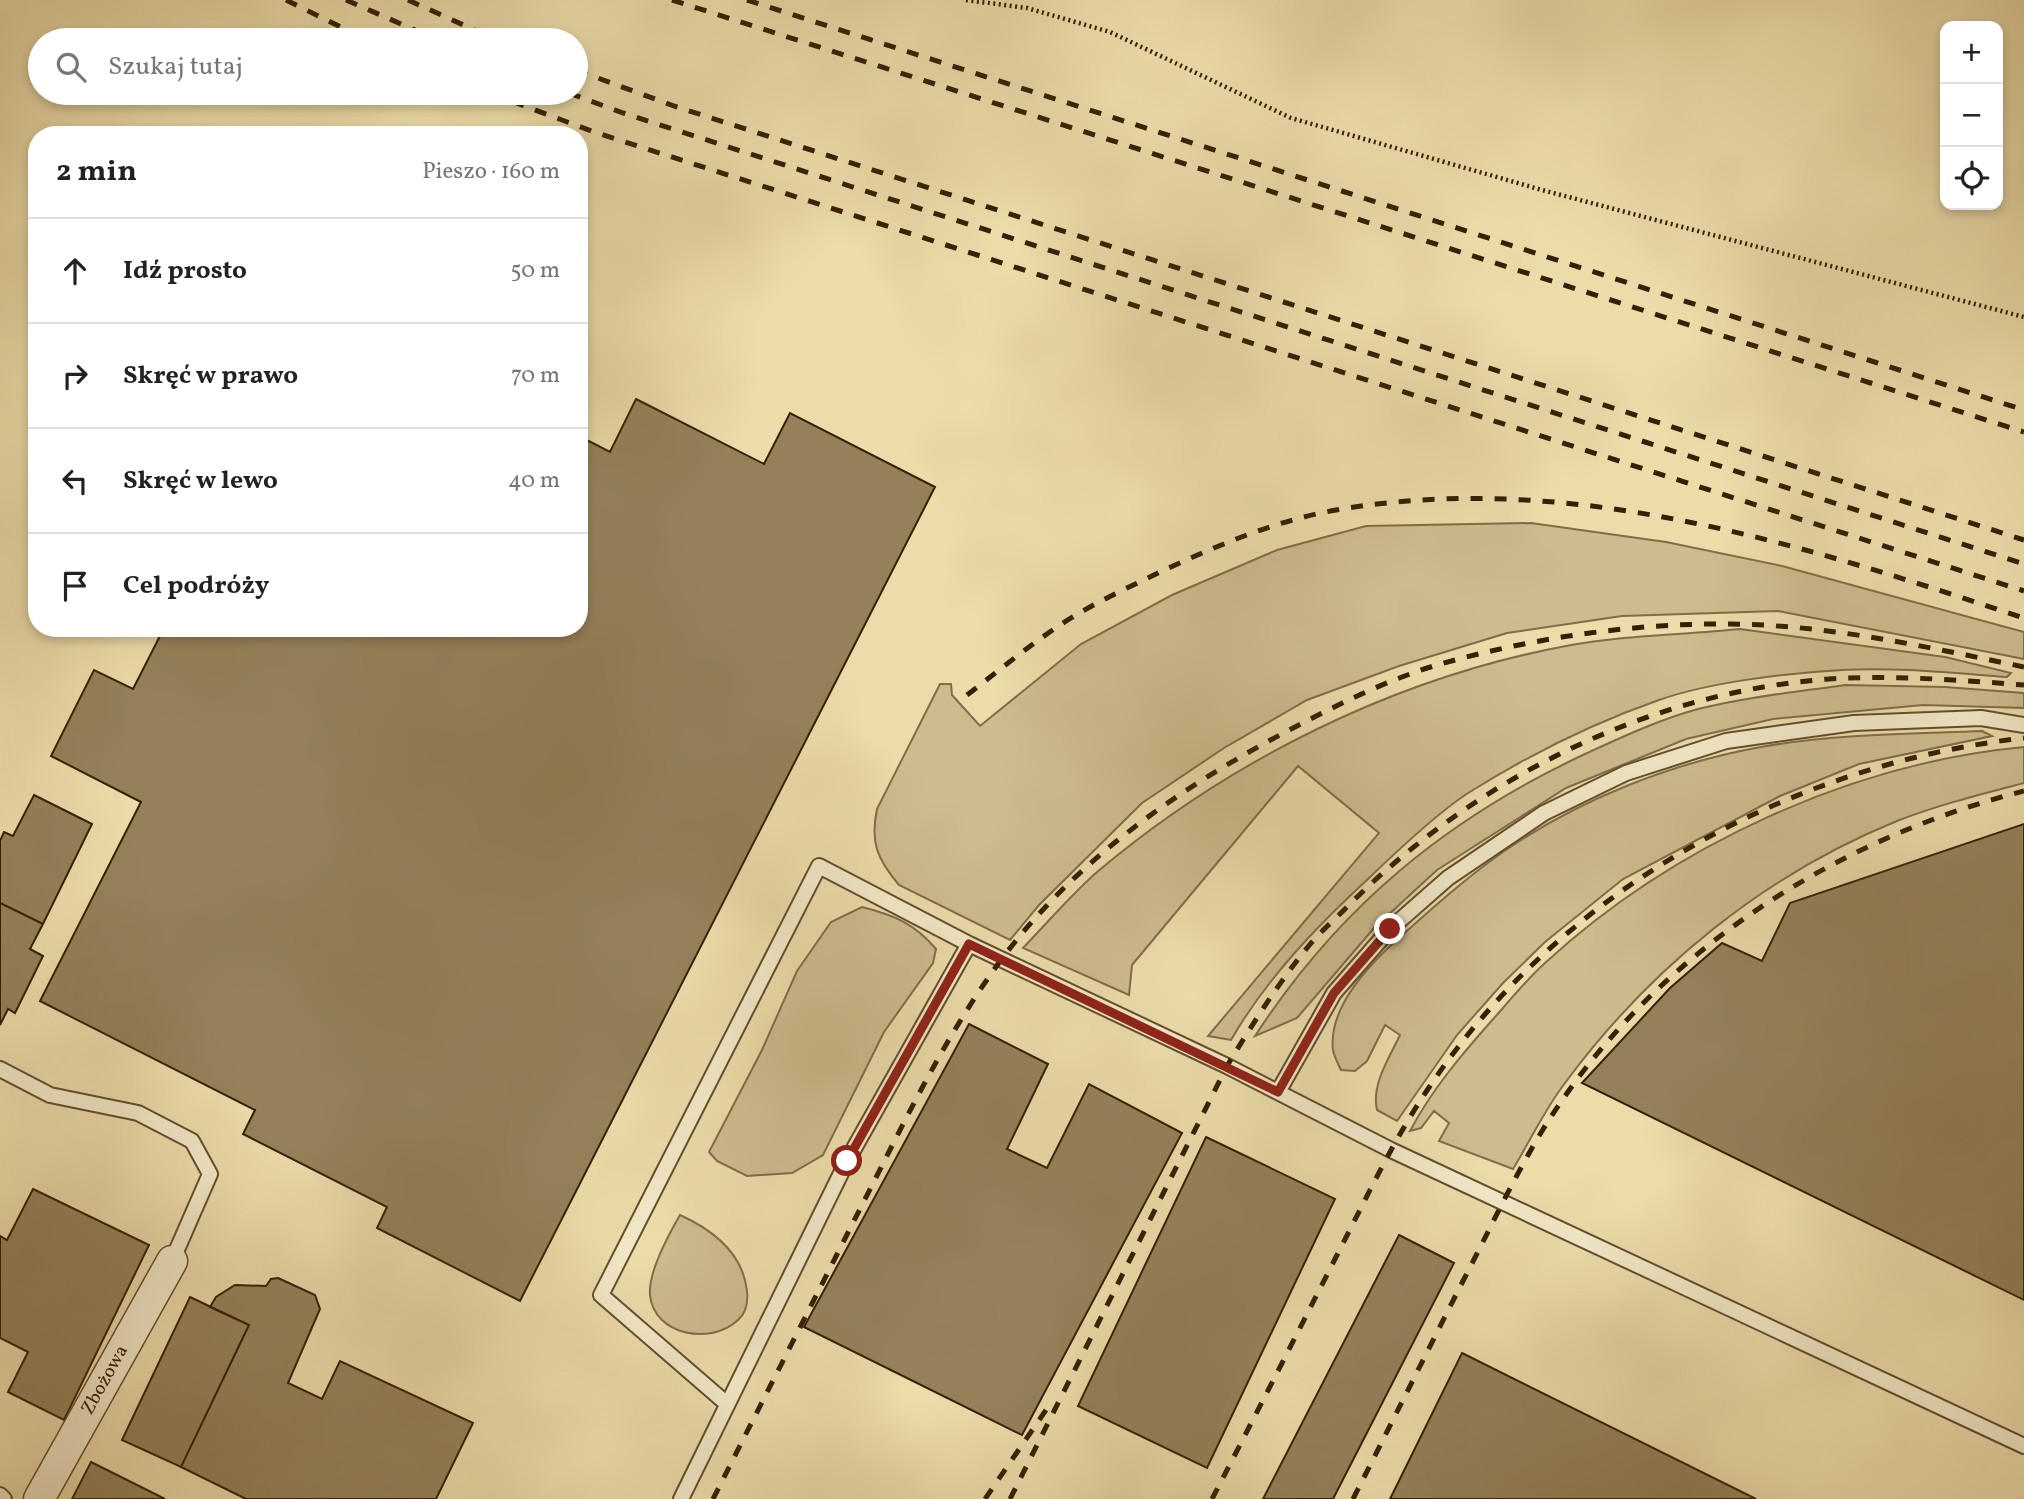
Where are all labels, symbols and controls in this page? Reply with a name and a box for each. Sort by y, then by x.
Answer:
map controls [1940,21,2003,210]
button: + [1940,21,2003,84]
search box [28,28,588,105]
icon: search [52,48,90,86]
text: Szukaj tutaj [108,49,243,85]
button: − [1940,84,2003,147]
button: locate [1940,147,2003,210]
text: 2 min [56,151,137,193]
text: Pieszo · 160 m [422,156,560,188]
icon: ahead [56,252,94,290]
text: Idź prosto [123,253,247,289]
text: 50 m [511,255,560,287]
icon: right [56,357,94,395]
text: Skręć w prawo [123,358,298,394]
text: 70 m [511,360,560,392]
icon: left [56,462,94,500]
text: Skręć w lewo [123,463,278,499]
text: 40 m [508,465,560,497]
icon: arrive [56,567,94,605]
text: Cel podróży [123,568,269,604]
route end [1374,913,1405,944]
route start [831,1145,862,1176]
street label: Zbożowa [75,1340,135,1420]

